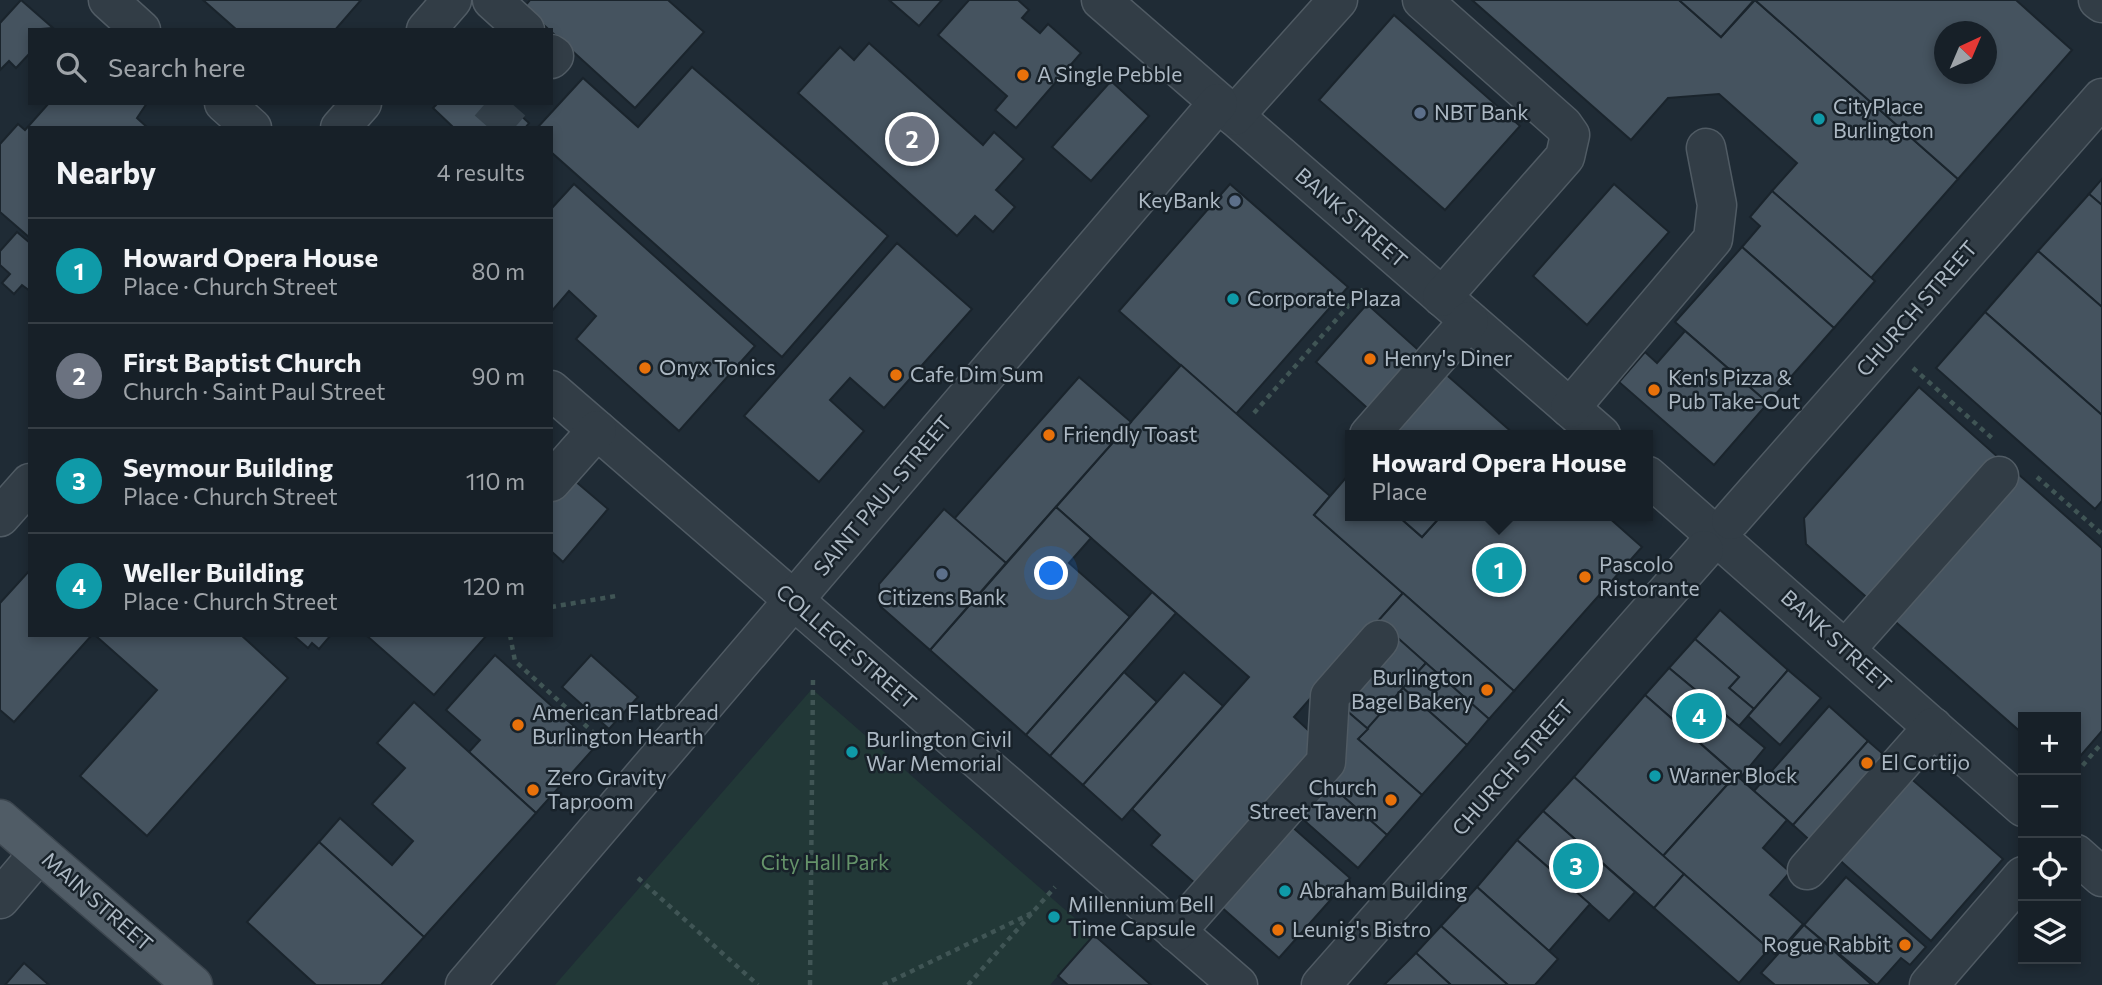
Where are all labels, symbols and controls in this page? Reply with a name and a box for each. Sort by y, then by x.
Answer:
north arrow [1934,21,1997,84]
search box [28,28,553,105]
icon: search [52,48,90,86]
text: Search here [108,51,246,82]
place label: A Single Pebble [1037,61,1182,86]
marker: A Single Pebble [1015,67,1031,83]
place label: CityPlace Burlington [1833,93,1934,142]
place label: NBT Bank [1434,99,1529,124]
marker: NBT Bank [1412,105,1428,121]
marker: CityPlace Burlington [1811,111,1827,127]
pin: 2 [889,113,935,165]
text: Nearby [56,153,156,190]
text: 4 results [437,158,525,186]
street label: BANK STREET [1291,162,1413,272]
place label: KeyBank [1138,187,1221,212]
marker: KeyBank [1227,193,1243,209]
street label: CHURCH STREET [1850,235,1982,381]
text: Howard Opera House [123,241,378,272]
text: 1 [74,257,84,285]
text: 80 m [472,257,525,285]
text: Place · Church Street [123,272,338,300]
place label: Corporate Plaza [1247,285,1401,310]
marker: Corporate Plaza [1225,291,1241,307]
place label: Henry's Diner [1384,345,1512,370]
text: First Baptist Church [123,346,362,377]
marker: Henry's Diner [1362,351,1378,367]
place label: Onyx Tonics [659,354,776,379]
marker: Onyx Tonics [637,360,653,376]
place label: Cafe Dim Sum [910,361,1044,386]
text: 2 [72,362,86,390]
text: 90 m [472,362,525,390]
place label: Ken's Pizza & Pub Take-Out [1668,364,1800,413]
marker: Cafe Dim Sum [888,367,904,383]
text: Church · Saint Paul Street [123,377,385,405]
marker: Ken's Pizza & Pub Take-Out [1646,382,1662,398]
street label: SAINT PAUL STREET [808,410,956,580]
place label: Friendly Toast [1063,421,1197,446]
marker: Friendly Toast [1041,427,1057,443]
popup [1345,430,1653,521]
text: Howard Opera House [1371,446,1627,477]
text: Seymour Building [123,451,333,482]
text: 3 [72,467,86,495]
text: 110 m [466,467,525,495]
text: Place [1371,477,1427,505]
text: Place · Church Street [123,482,338,510]
pin: 1 [1476,544,1522,596]
place label: Pascolo Ristorante [1599,551,1700,600]
text: Weller Building [123,556,304,587]
your location [1034,556,1068,590]
marker: Citizens Bank [934,566,950,582]
marker: Pascolo Ristorante [1577,569,1593,585]
text: 4 [72,572,86,600]
text: 120 m [463,572,525,600]
street label: COLLEGE STREET [772,578,922,714]
place label: Citizens Bank [878,584,1006,609]
street label: BANK STREET [1777,584,1897,696]
text: Place · Church Street [123,587,338,615]
place label: Burlington Bagel Bakery [1351,664,1473,713]
marker: Burlington Bagel Bakery [1479,682,1495,698]
pin: 4 [1676,690,1722,742]
street label: CHURCH STREET [1446,694,1578,840]
place label: American Flatbread Burlington Hearth [532,699,719,748]
map controls [2018,712,2081,964]
button: + [2018,712,2081,775]
marker: American Flatbread Burlington Hearth [510,717,526,733]
place label: Burlington Civil War Memorial [866,726,1012,775]
marker: Burlington Civil War Memorial [844,744,860,760]
place label: El Cortijo [1881,749,1970,774]
marker: El Cortijo [1859,755,1875,771]
place label: Warner Block [1669,762,1797,787]
place label: Zero Gravity Taproom [547,764,667,813]
marker: Warner Block [1647,768,1663,784]
place label: Church Street Tavern [1249,774,1377,823]
button: − [2018,775,2081,838]
marker: Zero Gravity Taproom [525,782,541,798]
marker: Church Street Tavern [1383,792,1399,808]
button: locate [2018,838,2081,901]
pin: 3 [1553,840,1599,892]
street label: MAIN STREET [38,846,158,956]
park label: City Hall Park [761,849,889,874]
place label: Abraham Building [1299,877,1467,902]
marker: Abraham Building [1277,883,1293,899]
place label: Millennium Bell Time Capsule [1068,891,1214,940]
button: layers [2018,901,2081,964]
marker: Millennium Bell Time Capsule [1046,909,1062,925]
place label: Leunig's Bistro [1292,916,1431,941]
marker: Leunig's Bistro [1270,922,1286,938]
place label: Rogue Rabbit [1763,931,1891,956]
marker: Rogue Rabbit [1897,937,1913,953]

